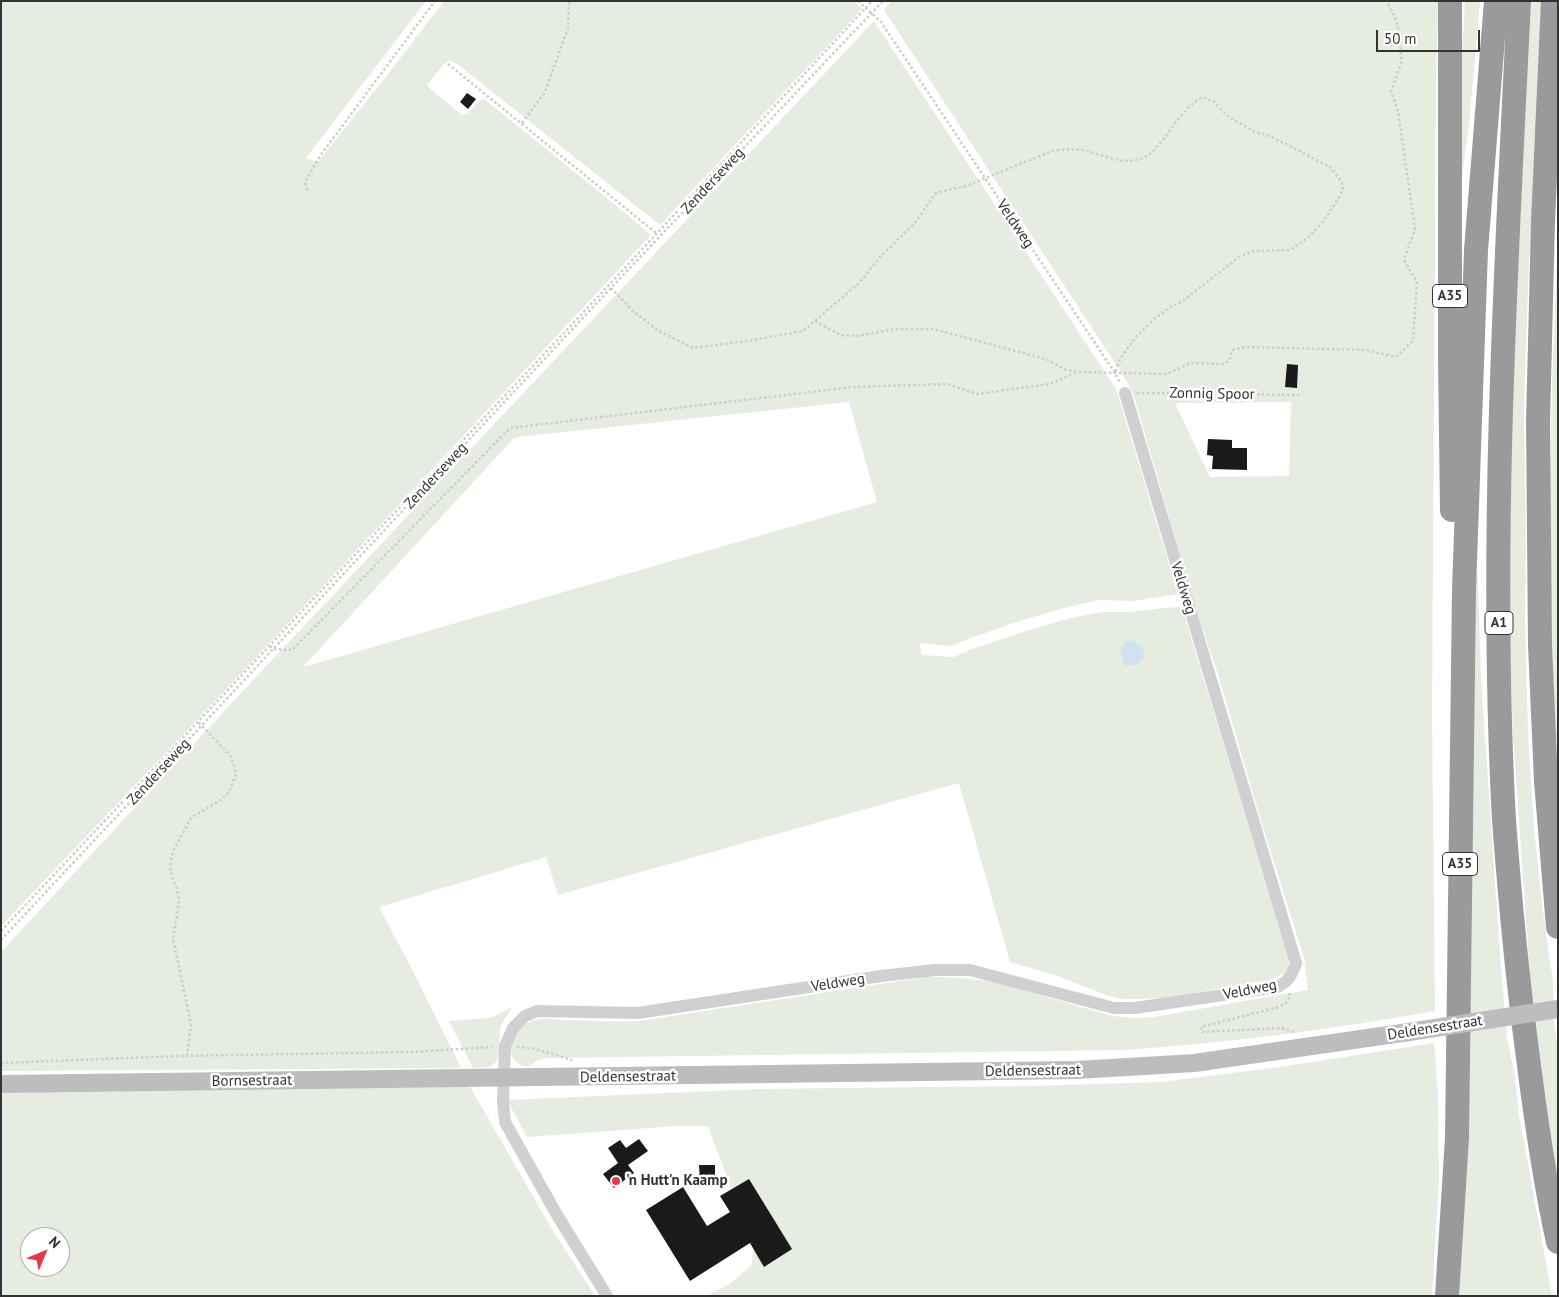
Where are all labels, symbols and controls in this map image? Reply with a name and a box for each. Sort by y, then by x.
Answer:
scale bar [1379,20,1483,52]
text: 50 m [1384,29,1417,48]
street label: Zenderseweg [678,144,748,218]
street label: Veldweg [992,197,1038,251]
road number: A35 [1432,284,1468,308]
street label: Zonnig Spoor [1169,384,1255,404]
street label: Zenderseweg [401,439,471,513]
street label: Veldweg [1166,560,1200,616]
road number: A1 [1485,612,1513,634]
street label: Zenderseweg [124,735,194,809]
road number: A35 [1442,852,1478,876]
street label: Veldweg [810,970,866,996]
street label: Veldweg [1222,976,1278,1004]
street label: Deldensestraat [1386,1012,1484,1044]
street label: Deldensestraat [985,1061,1081,1081]
street label: Deldensestraat [580,1067,676,1087]
street label: Bornsestraat [212,1071,292,1091]
place label: 'n Hutt'n Kaamp [626,1172,727,1190]
marker: 'n Hutt'n Kaamp [610,1175,622,1187]
north arrow [20,1227,70,1277]
text: N [45,1232,65,1252]

